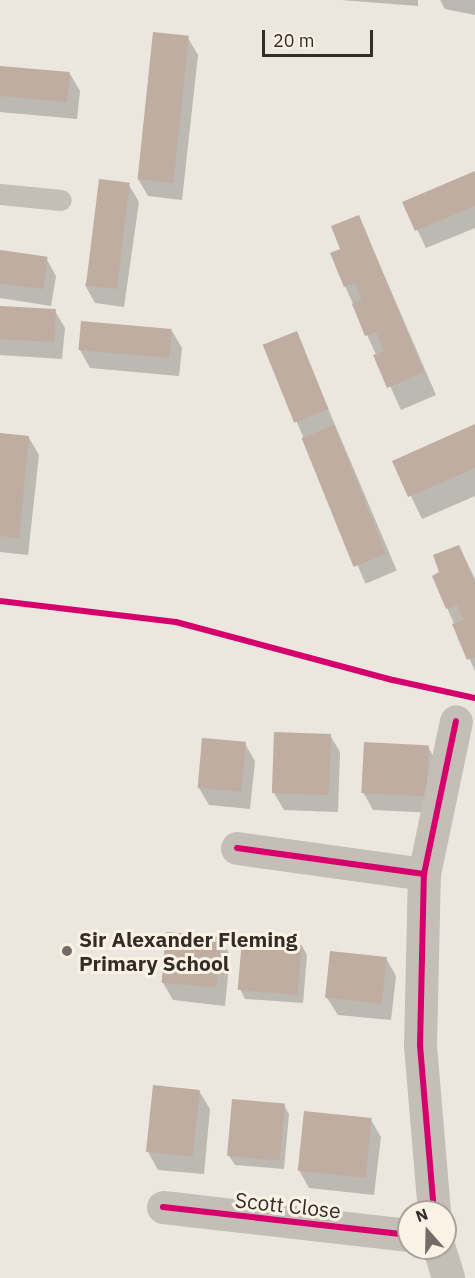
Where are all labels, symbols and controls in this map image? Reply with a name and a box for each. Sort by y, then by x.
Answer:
scale bar [265,18,376,56]
text: 20 m [273,29,315,52]
place label: Sir Alexander Fleming Primary School [79,926,297,976]
marker: Sir Alexander Fleming Primary School [60,944,74,958]
street label: Scott Close [234,1187,342,1223]
north arrow [397,1200,457,1260]
text: N [413,1204,430,1226]

